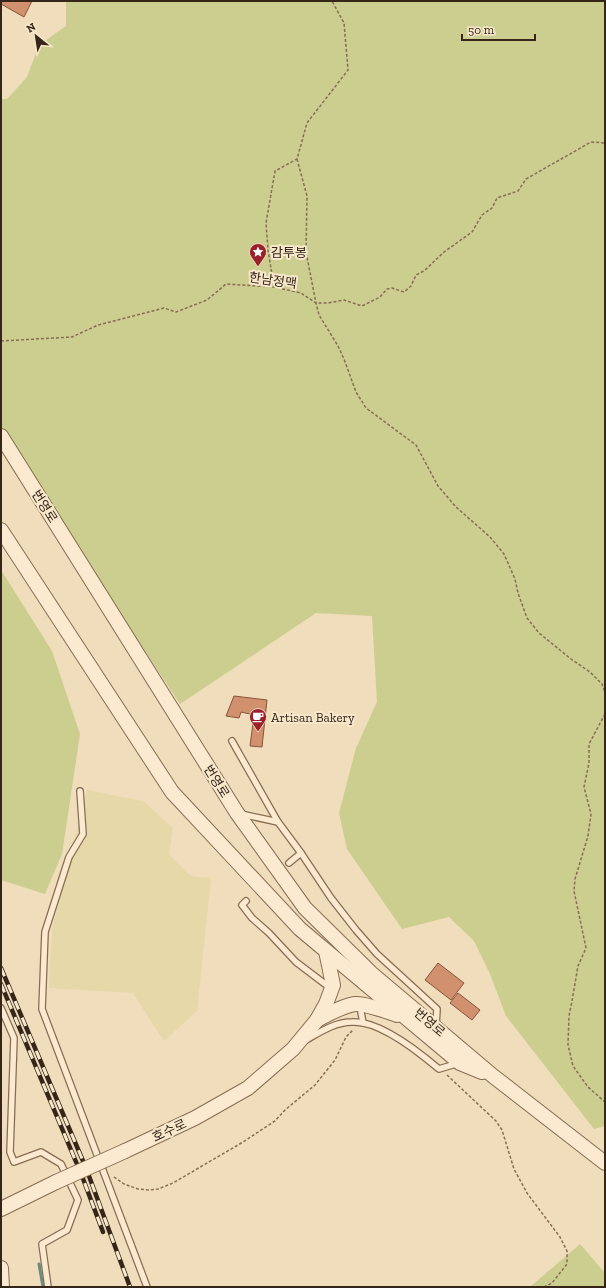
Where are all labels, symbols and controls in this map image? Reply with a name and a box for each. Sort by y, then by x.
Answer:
north arrow [16,16,56,56]
scale bar [462,16,535,42]
text: N [24,20,39,35]
text: 50 m [468,23,495,37]
place icon: 감투봉 [248,242,268,267]
place label: 감투봉 [271,245,307,260]
street label: 한남정맥 [248,270,298,291]
street label: 번영로 [29,487,60,525]
cafe icon: Artisan Bakery [248,707,268,732]
place label: Artisan Bakery [271,710,355,725]
street label: 번영로 [201,762,232,800]
street label: 번영로 [411,1005,448,1040]
street label: 호수로 [150,1116,189,1145]

